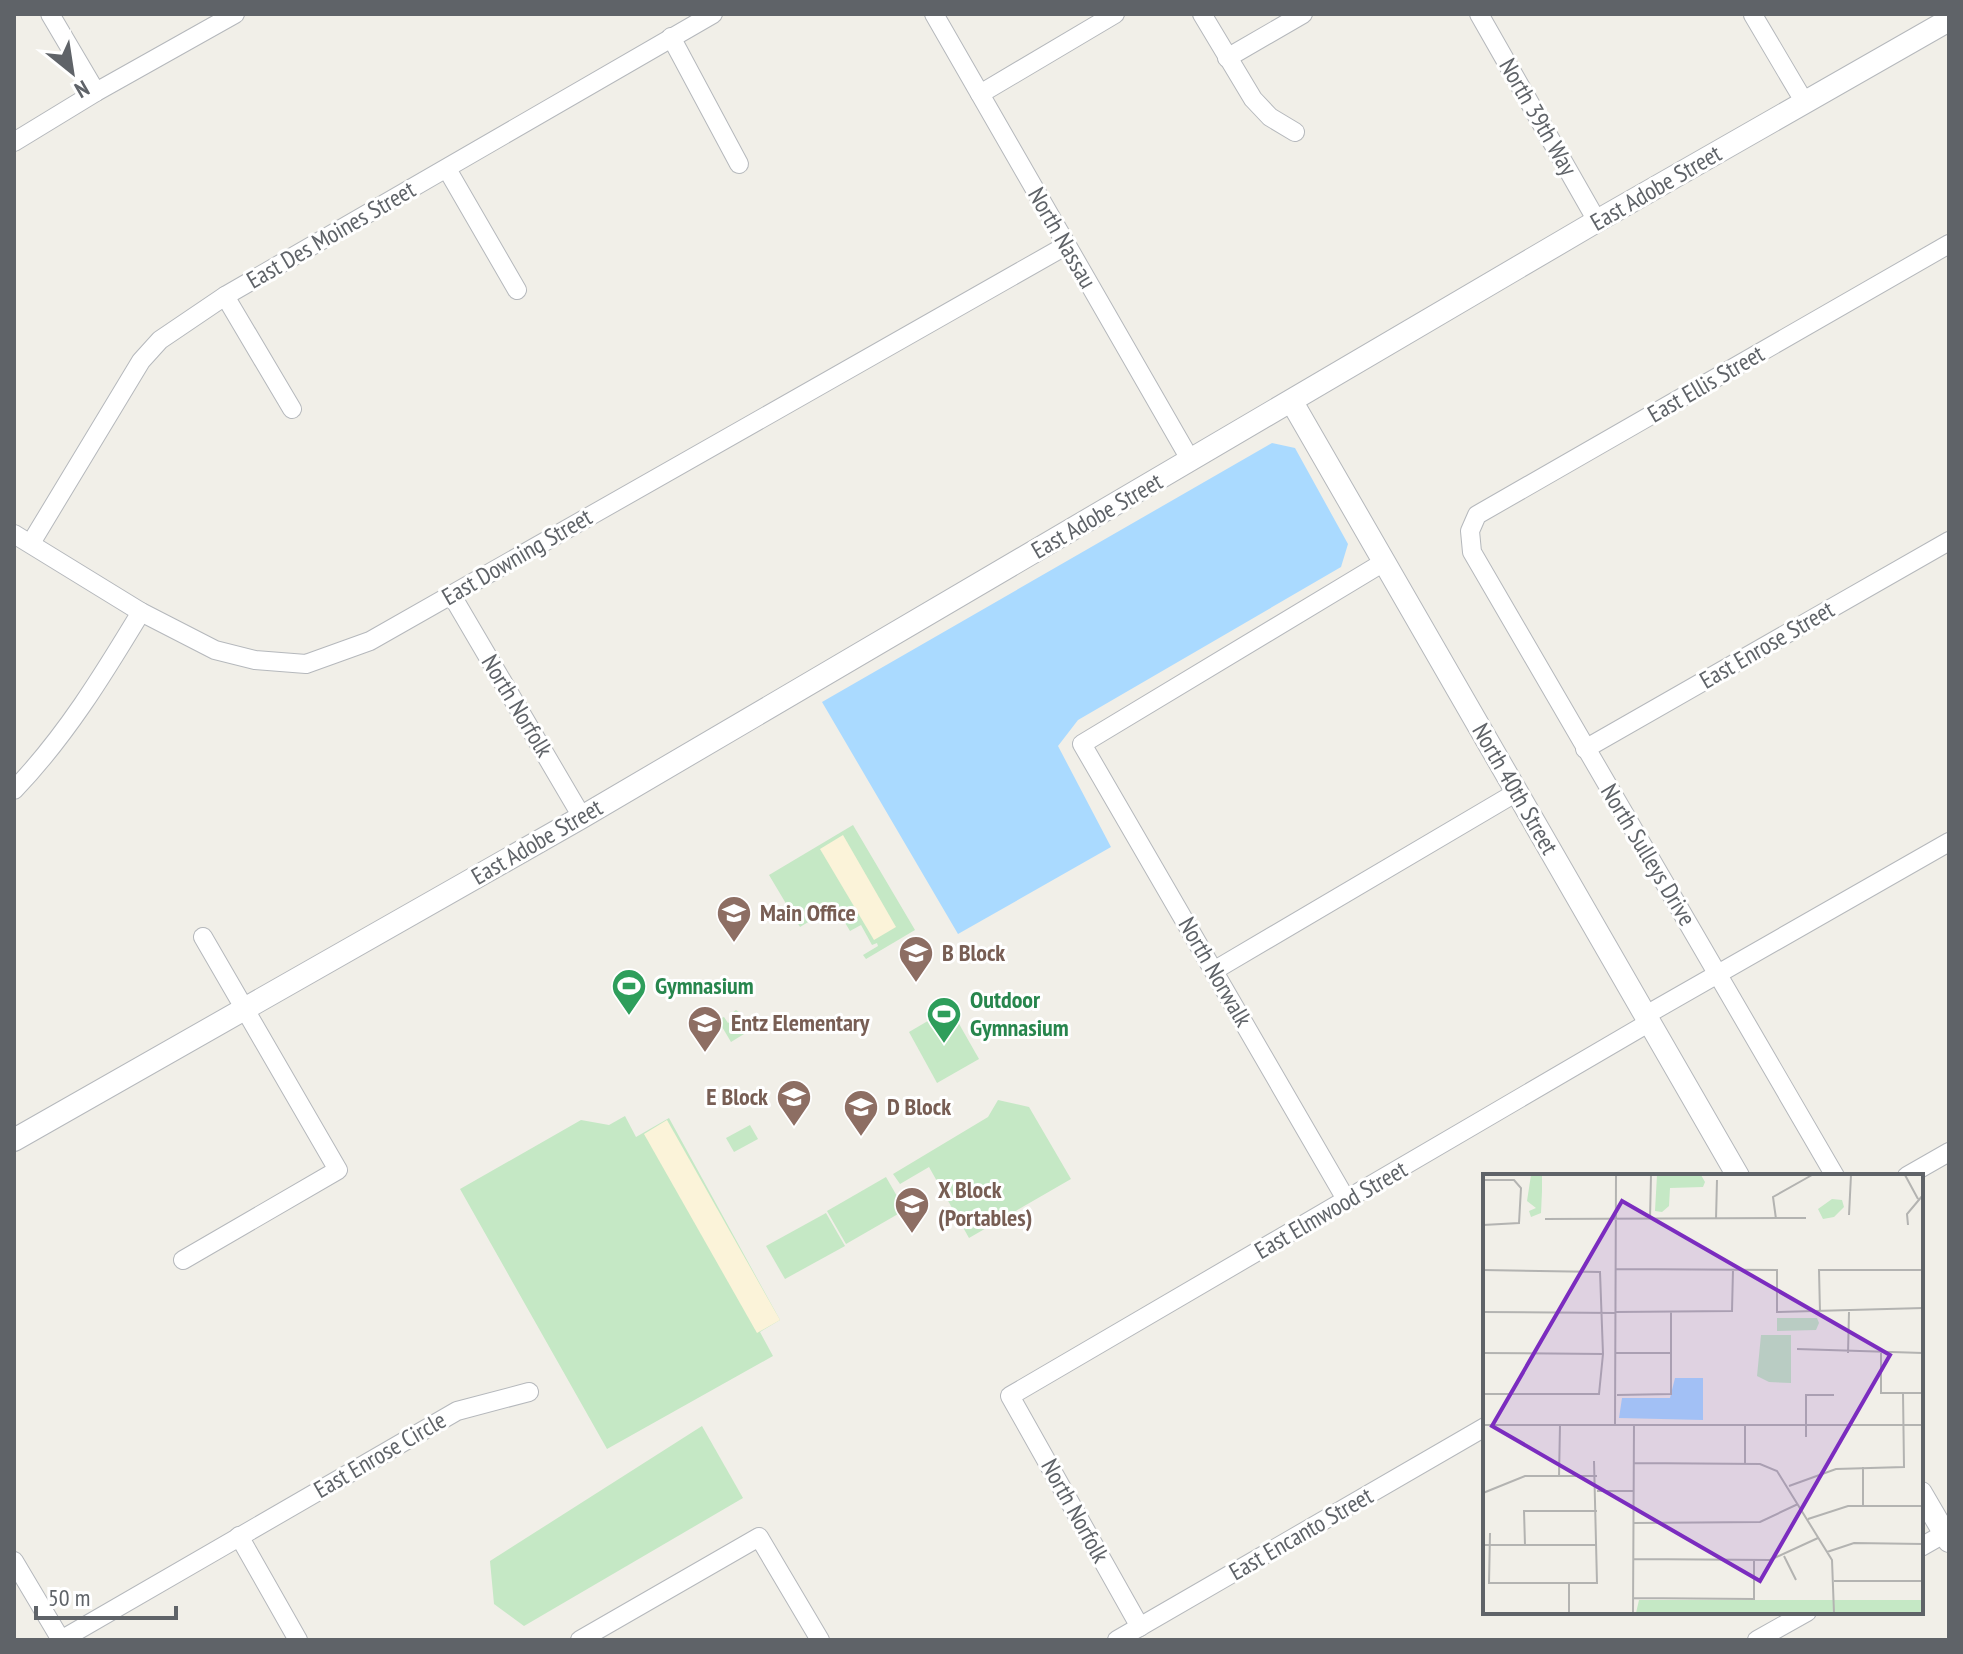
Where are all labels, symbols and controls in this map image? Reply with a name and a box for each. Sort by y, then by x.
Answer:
north arrow [32,32,112,112]
street label: North 39th Way [1492,53,1584,181]
text: N [70,74,94,104]
street label: East Adobe Street [1585,137,1727,238]
street label: East Des Moines Street [241,174,421,295]
street label: North Nassau [1021,182,1104,294]
street label: East Ellis Street [1642,338,1770,429]
street label: East Adobe Street [1026,465,1168,566]
street label: East Downing Street [436,501,598,612]
street label: East Enrose Street [1694,593,1840,696]
street label: North Norfolk [475,649,560,763]
street label: North 40th Street [1465,718,1566,860]
street label: North Sulleys Drive [1594,778,1703,931]
street label: East Adobe Street [466,791,608,892]
school or university icon: Main Office [715,894,753,944]
place label: Main Office [760,897,856,928]
street label: North Norwalk [1172,912,1259,1033]
school or university icon: B Block [897,934,935,984]
place label: B Block [942,937,1005,968]
sports icon: Gymnasium [610,967,648,1017]
place label: Gymnasium [655,970,754,1001]
place label: Outdoor Gymnasium [970,984,1069,1043]
sports icon: Outdoor Gymnasium [925,995,963,1045]
school or university icon: Entz Elementary [686,1004,724,1054]
place label: Entz Elementary [731,1007,870,1038]
school or university icon: E Block [775,1078,813,1128]
place label: E Block [706,1081,768,1112]
school or university icon: D Block [842,1088,880,1138]
place label: D Block [887,1091,951,1122]
street label: East Elmwood Street [1249,1153,1413,1266]
place label: X Block (Portables) [938,1174,1032,1233]
inset map [1483,1174,1923,1614]
school or university icon: X Block (Portables) [893,1185,931,1235]
street label: East Enrose Circle [308,1404,451,1505]
street label: North Norfolk [1034,1453,1117,1569]
street label: East Encanto Street [1223,1480,1378,1587]
scale bar [36,1570,176,1620]
text: 50 m [48,1582,90,1613]

